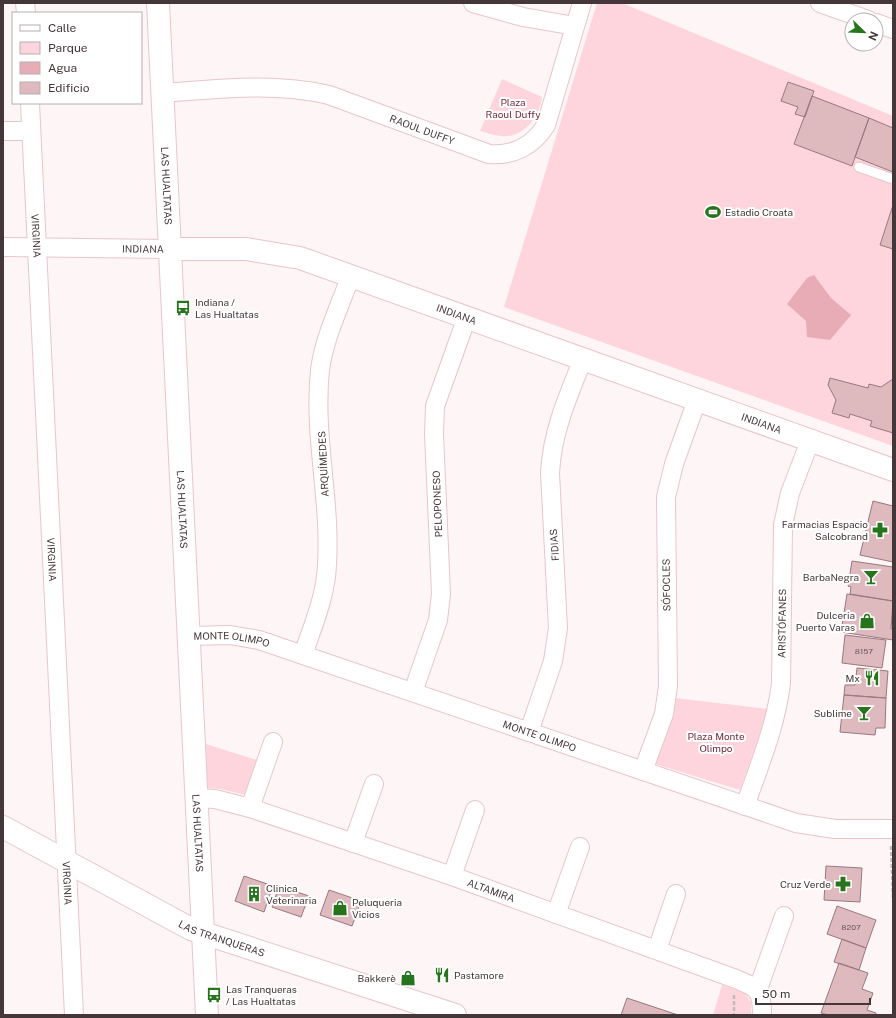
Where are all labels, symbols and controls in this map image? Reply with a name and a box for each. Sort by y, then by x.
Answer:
legend [12,12,142,104]
north arrow [844,12,884,52]
text: Calle [48,21,77,35]
text: N [866,30,880,42]
text: Parque [48,41,88,55]
text: Agua [48,61,77,75]
text: Edificio [48,81,90,95]
park label: Plaza Raoul Duffy [486,96,541,120]
street label: RAOUL DUFFY [388,112,456,147]
street label: LAS HUALTATAS [159,146,175,225]
sports icon: Estadio Croata [704,203,722,221]
place label: Estadio Croata [725,206,793,218]
street label: VIRGINIA [29,214,43,258]
street label: INDIANA [122,242,164,255]
place label: Indiana / Las Hualtatas [195,296,259,320]
bus stop icon: Indiana / Las Hualtatas [174,299,192,317]
street label: INDIANA [435,301,478,327]
street label: INDIANA [740,410,783,436]
street label: ARQUÍMEDES [315,430,331,497]
street label: LAS HUALTATAS [175,470,190,549]
street label: PELOPONESO [430,470,444,538]
place label: Farmacias Espacio Salcobrand [782,518,868,542]
pharmacy icon: Farmacias Espacio Salcobrand [871,521,889,539]
street label: FIDIAS [547,528,561,561]
street label: VIRGINIA [45,537,59,582]
street label: SÓFOCLES [660,558,672,611]
bar icon: BarbaNegra [862,568,880,586]
place label: BarbaNegra [803,571,859,583]
street label: ARISTÓFANES [775,588,788,658]
place label: Dulceria Puerto Varas [796,609,855,633]
shop icon: Dulceria Puerto Varas [858,612,876,630]
street label: MONTE OLIMPO [193,629,271,649]
house number: 8157 [855,646,873,656]
restaurant icon: Mx [863,669,881,687]
place label: Mx [845,672,860,684]
bar icon: Sublime [855,704,873,722]
place label: Sublime [814,707,852,719]
street label: MONTE OLIMPO [501,718,578,754]
park label: Plaza Monte Olimpo [687,730,745,754]
street label: LAS HUALTATAS [190,794,206,873]
street label: VIRGINIA [61,861,75,905]
pharmacy icon: Cruz Verde [834,875,852,893]
street label: ALTAMIRA [466,876,517,904]
place label: Cruz Verde [780,878,831,890]
place label: Clinica Veterinaria [266,882,317,906]
building icon: Clinica Veterinaria [245,885,263,903]
place label: Peluqueria Vicios [352,896,402,920]
shop icon: Peluqueria Vicios [331,899,349,917]
street label: LAS TRANQUERAS [177,917,267,959]
house number: 8207 [841,922,861,932]
restaurant icon: Pastamore [433,966,451,984]
shop icon: Bakkerè [399,969,417,987]
place label: Pastamore [454,969,504,981]
place label: Bakkerè [358,972,396,984]
scale bar [756,980,870,1006]
place label: Las Tranqueras / Las Hualtatas [226,983,297,1007]
bus stop icon: Las Tranqueras / Las Hualtatas [205,986,223,1004]
text: 50 m [762,987,790,1001]

